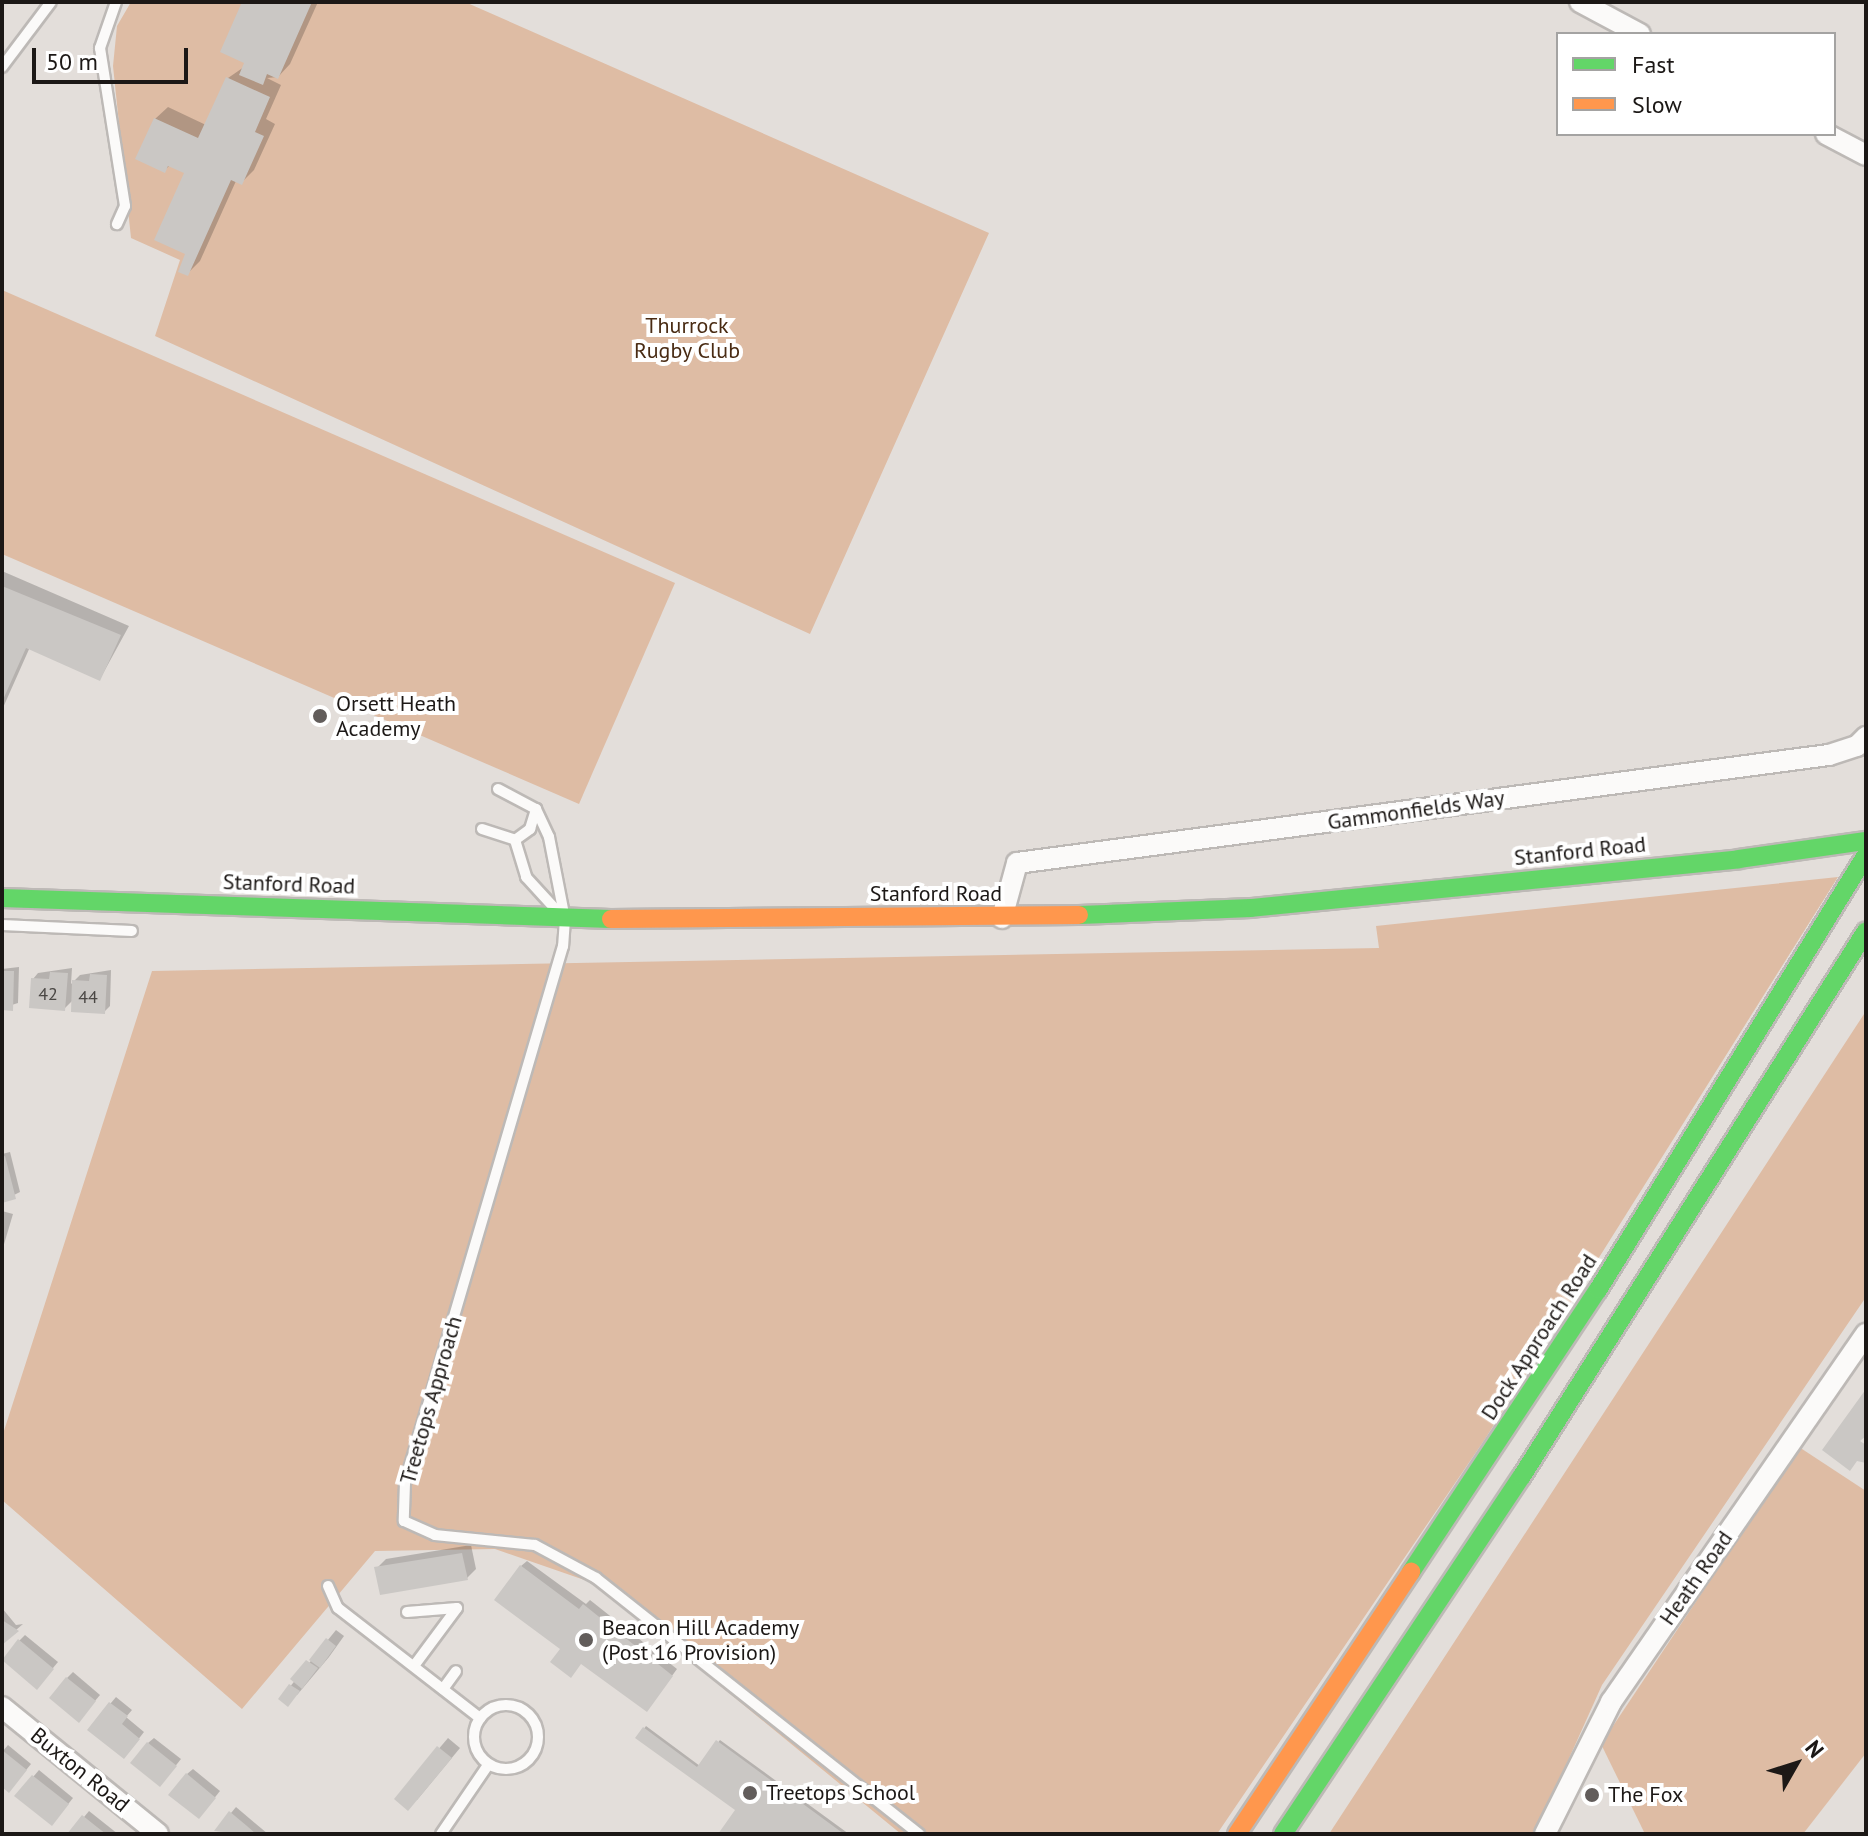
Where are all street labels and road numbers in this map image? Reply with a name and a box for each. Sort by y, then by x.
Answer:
street label: Gammonfields Way [1326,784,1506,836]
street label: Stanford Road [1513,831,1647,871]
street label: Stanford Road [222,868,356,900]
street label: Stanford Road [870,881,1002,907]
street label: Dock Approach Road [1475,1249,1603,1425]
street label: Treetops Approach [394,1313,468,1487]
street label: Heath Road [1654,1526,1738,1630]
street label: Buxton Road [25,1722,135,1818]

